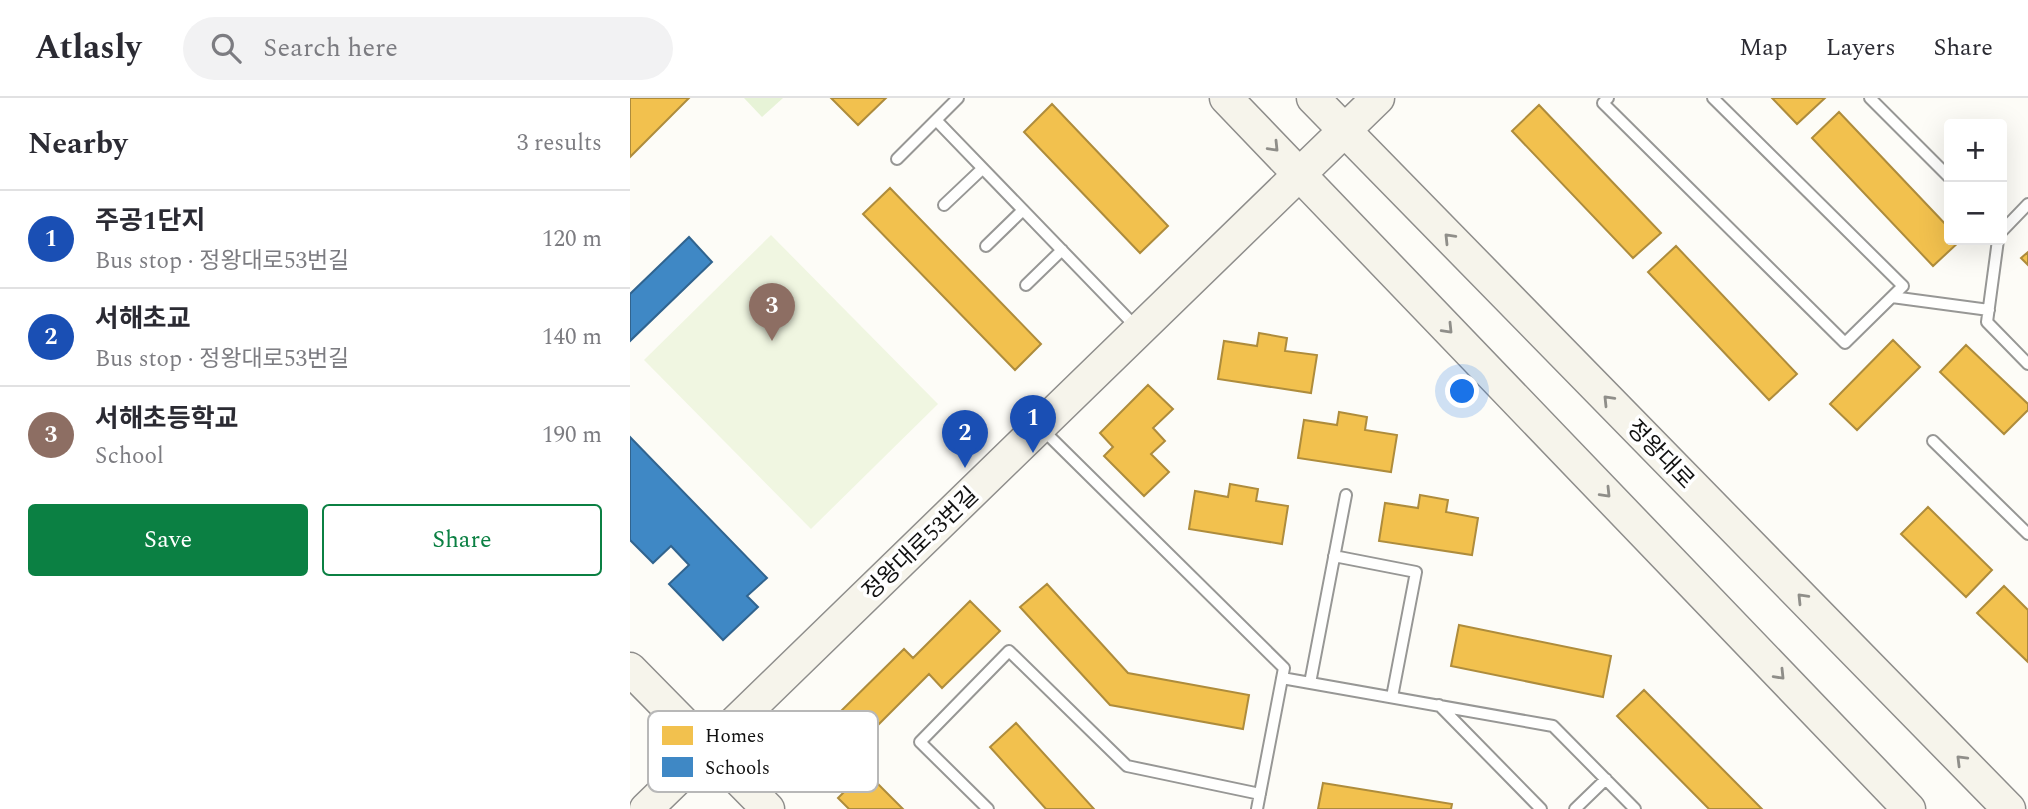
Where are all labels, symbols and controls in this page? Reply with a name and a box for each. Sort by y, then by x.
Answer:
search box [183,17,673,80]
text: Atlasly [35,23,141,73]
text: Search here [263,28,398,68]
icon: search [207,29,245,67]
text: Map [1739,30,1788,66]
text: Layers [1826,30,1896,66]
text: Share [1934,30,1993,66]
map controls [1944,119,2007,245]
button: + [1944,119,2007,182]
text: Nearby [28,121,127,167]
text: 3 results [517,126,602,161]
one-way arrow [1265,139,1278,152]
button: − [1944,182,2007,245]
text: 주공1단지 [95,201,205,241]
text: 1 [45,222,57,257]
text: 120 m [542,222,602,257]
one-way arrow [1445,233,1458,246]
text: Bus stop · 정왕대로53번길 [95,244,349,279]
pin: 3 [749,283,795,341]
text: 서해초교 [95,299,191,339]
text: 2 [45,320,57,355]
text: 140 m [542,320,602,355]
one-way arrow [1440,321,1453,334]
text: Bus stop · 정왕대로53번길 [95,342,349,377]
your location [1445,374,1479,408]
pin: 1 [1010,395,1056,453]
one-way arrow [1604,396,1617,409]
text: 서해초등학교 [95,399,239,439]
pin: 2 [942,410,988,468]
street label: 정왕대로 [1618,412,1702,498]
text: 3 [45,418,57,453]
text: 190 m [542,418,602,453]
text: School [95,439,164,474]
street label: 정왕대로53번길 [855,479,987,609]
one-way arrow [1597,485,1610,498]
button: Save [28,504,308,576]
button: Share [322,504,602,576]
one-way arrow [1797,593,1810,606]
one-way arrow [1772,667,1785,680]
legend [648,711,878,792]
text: Homes [705,722,764,751]
text: Schools [705,754,770,783]
one-way arrow [1957,756,1970,769]

